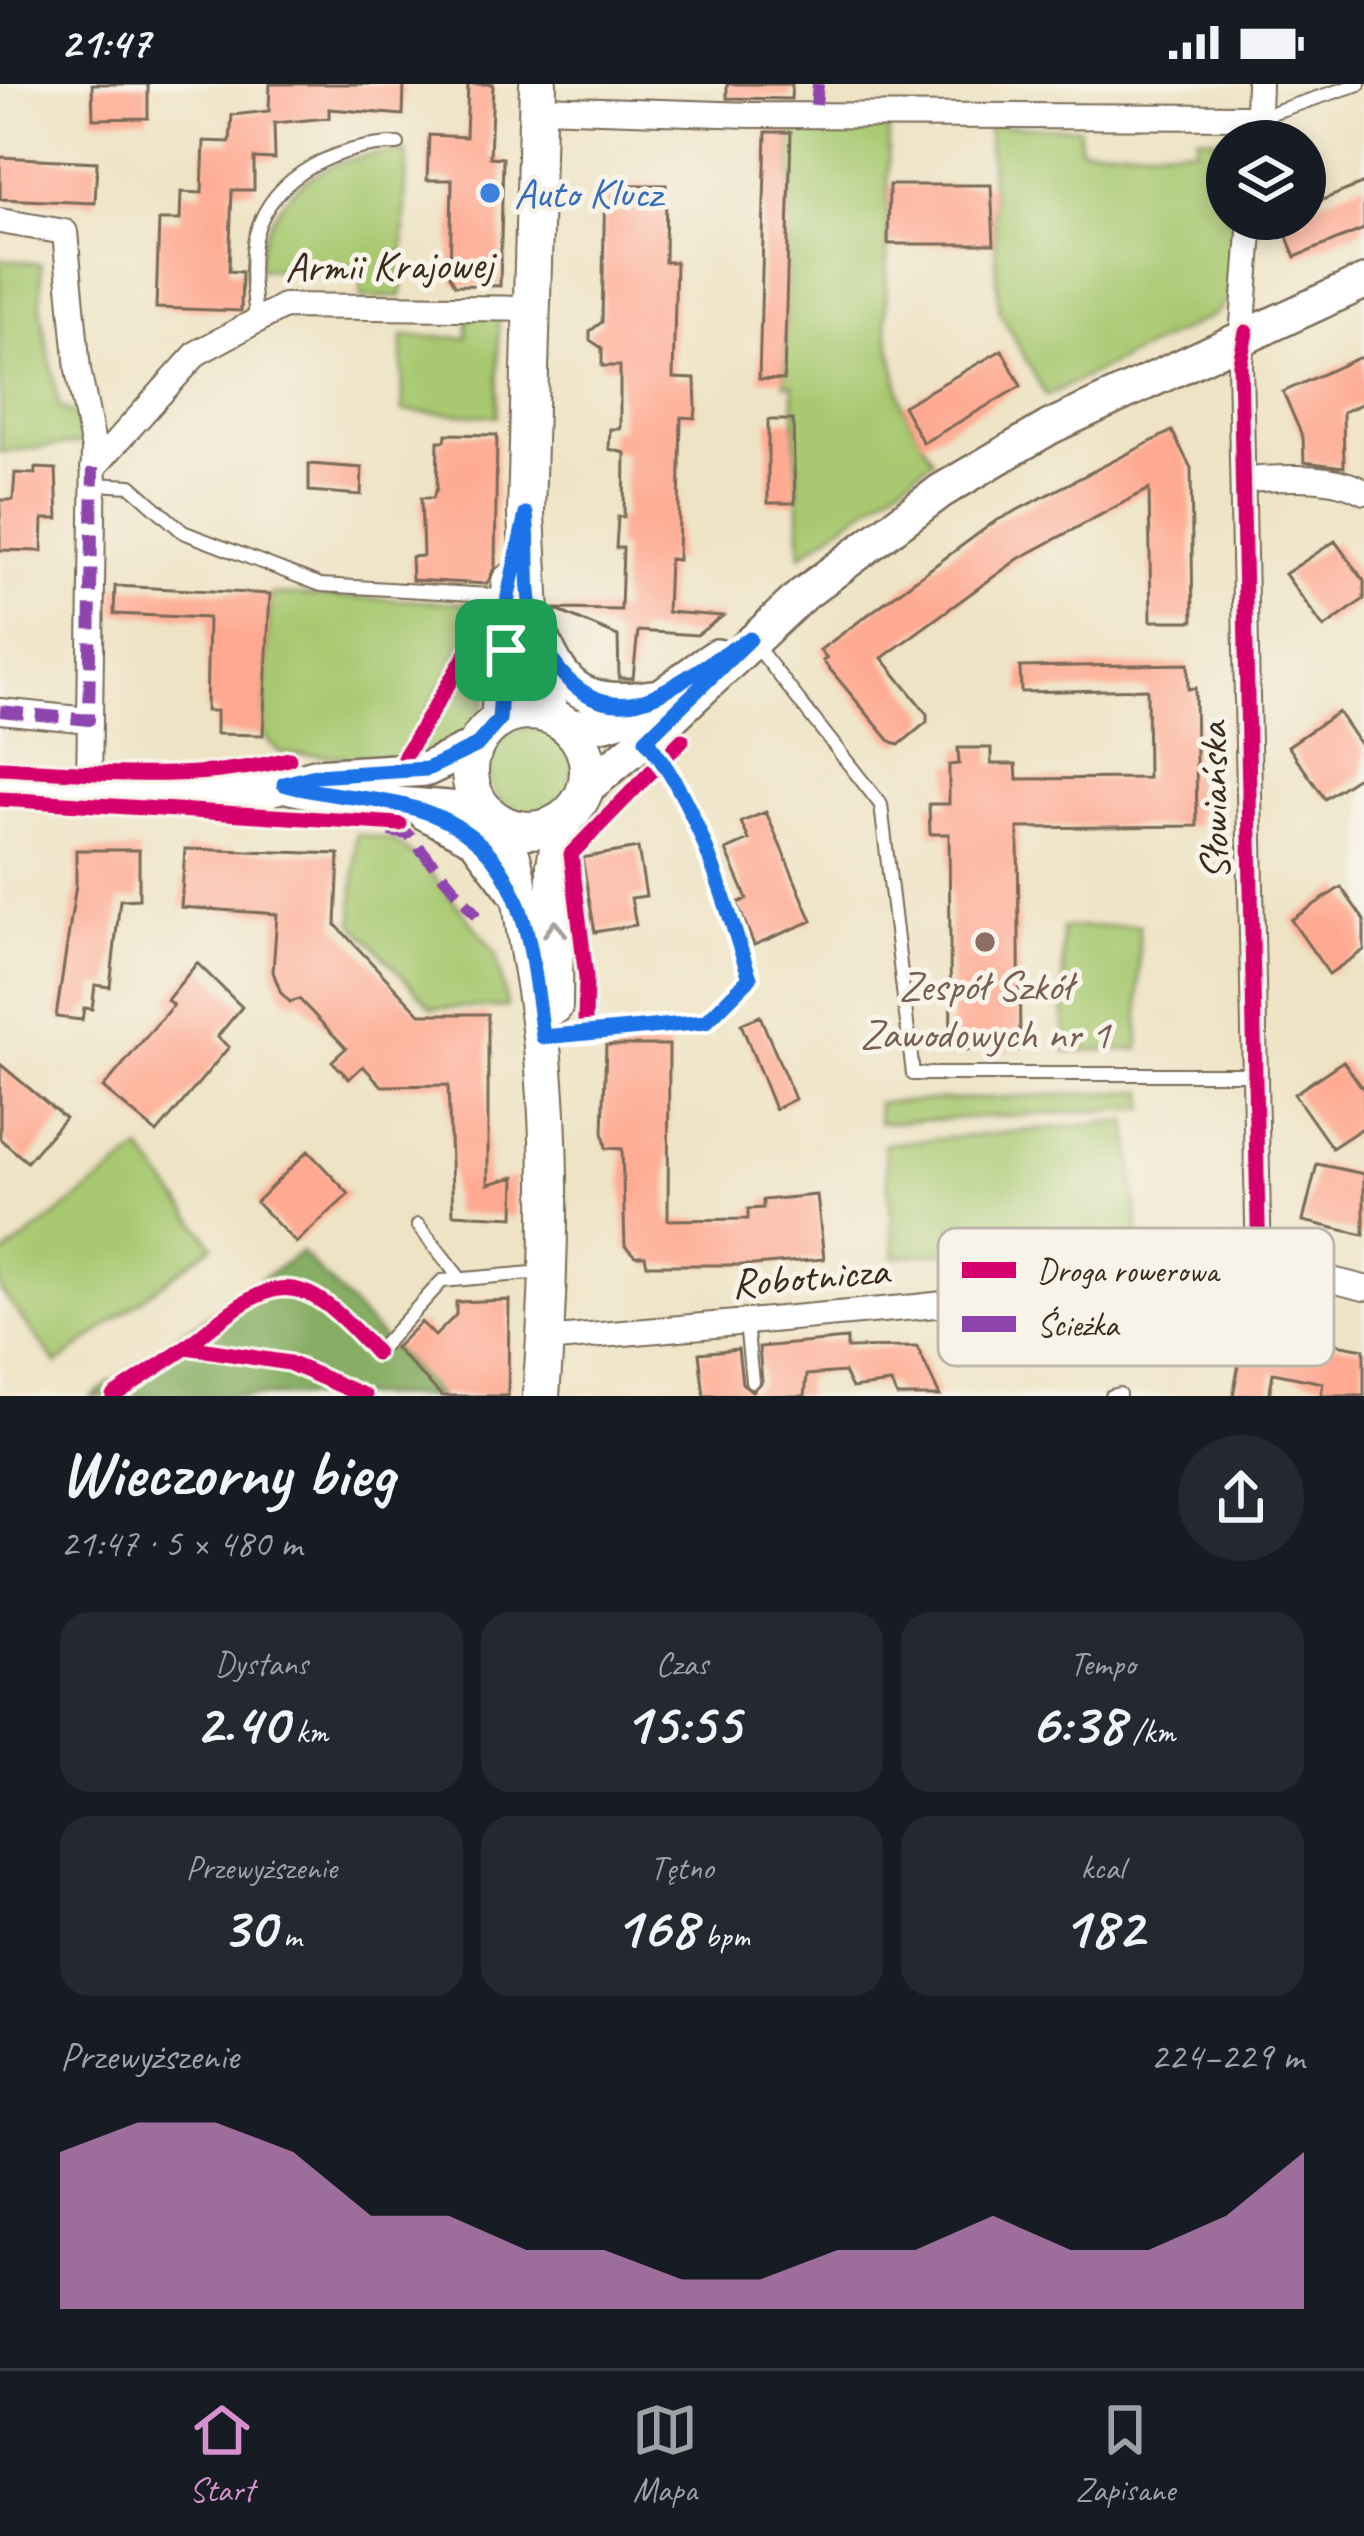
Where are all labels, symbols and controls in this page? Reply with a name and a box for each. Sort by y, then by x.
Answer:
text: 21:47 [60,14,150,71]
map controls [1206,120,1326,240]
button: layers [1206,120,1326,240]
place label: Auto Klucz [514,167,666,220]
marker: Auto Klucz [477,180,503,206]
street label: Armii Krajowej [285,238,498,294]
pin [455,599,557,701]
icon: arrive [473,617,539,683]
street label: Słowiańska [1186,719,1242,880]
one-way arrow [543,919,569,938]
marker: Zespół Szkół Zawodowych nr 1 [972,929,998,955]
place label: Zespół Szkół Zawodowych nr 1 [860,960,1112,1061]
legend [938,1228,1334,1366]
street label: Robotnicza [729,1244,893,1310]
text: Droga rowerowa [1037,1250,1221,1292]
text: Ścieżka [1037,1304,1121,1346]
text: Wieczorny bieg [60,1432,394,1515]
button: share [1178,1435,1304,1561]
text: 21:47 · 5 × 480 m [60,1519,302,1568]
text: Dystans [215,1643,308,1685]
text: Czas [656,1643,708,1685]
text: Tempo [1070,1643,1135,1685]
text: 2.40 [195,1685,288,1761]
text: 15:55 [623,1685,740,1761]
text: 6:38 [1030,1685,1124,1761]
text: km [288,1711,328,1753]
text: /km [1124,1711,1175,1753]
text: Przewyższenie [186,1847,337,1889]
text: Tętno [650,1847,714,1889]
text: kcal [1081,1847,1124,1889]
text: 30 [221,1889,275,1965]
text: 168 [614,1889,696,1965]
text: 182 [1062,1889,1143,1965]
text: m [275,1915,302,1957]
text: bpm [696,1915,750,1957]
text: Przewyższenie [60,2032,239,2081]
text: 224–229 m [1150,2032,1304,2081]
tab: Start [189,2397,255,2511]
tab: Mapa [632,2397,698,2511]
tab: Zapisane [1075,2397,1175,2511]

